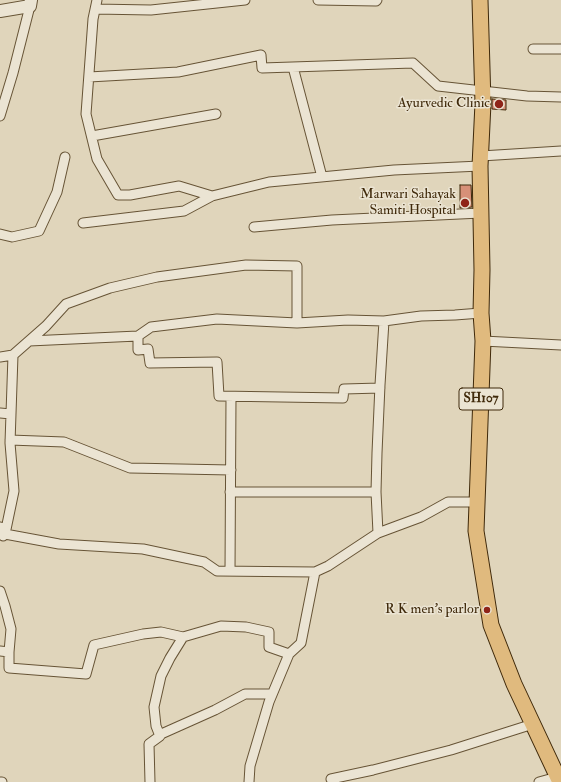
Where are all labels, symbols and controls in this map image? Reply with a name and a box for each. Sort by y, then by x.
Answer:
place label: Ayurvedic Clinic [398,96,490,112]
marker: Ayurvedic Clinic [493,98,505,110]
place label: Marwari Sahayak Samiti Hospital [360,187,456,220]
marker: Marwari Sahayak Samiti Hospital [459,197,471,209]
road number: SH107 [459,388,503,410]
place label: R K men's parlor [385,602,479,618]
marker: R K men's parlor [482,605,492,615]

